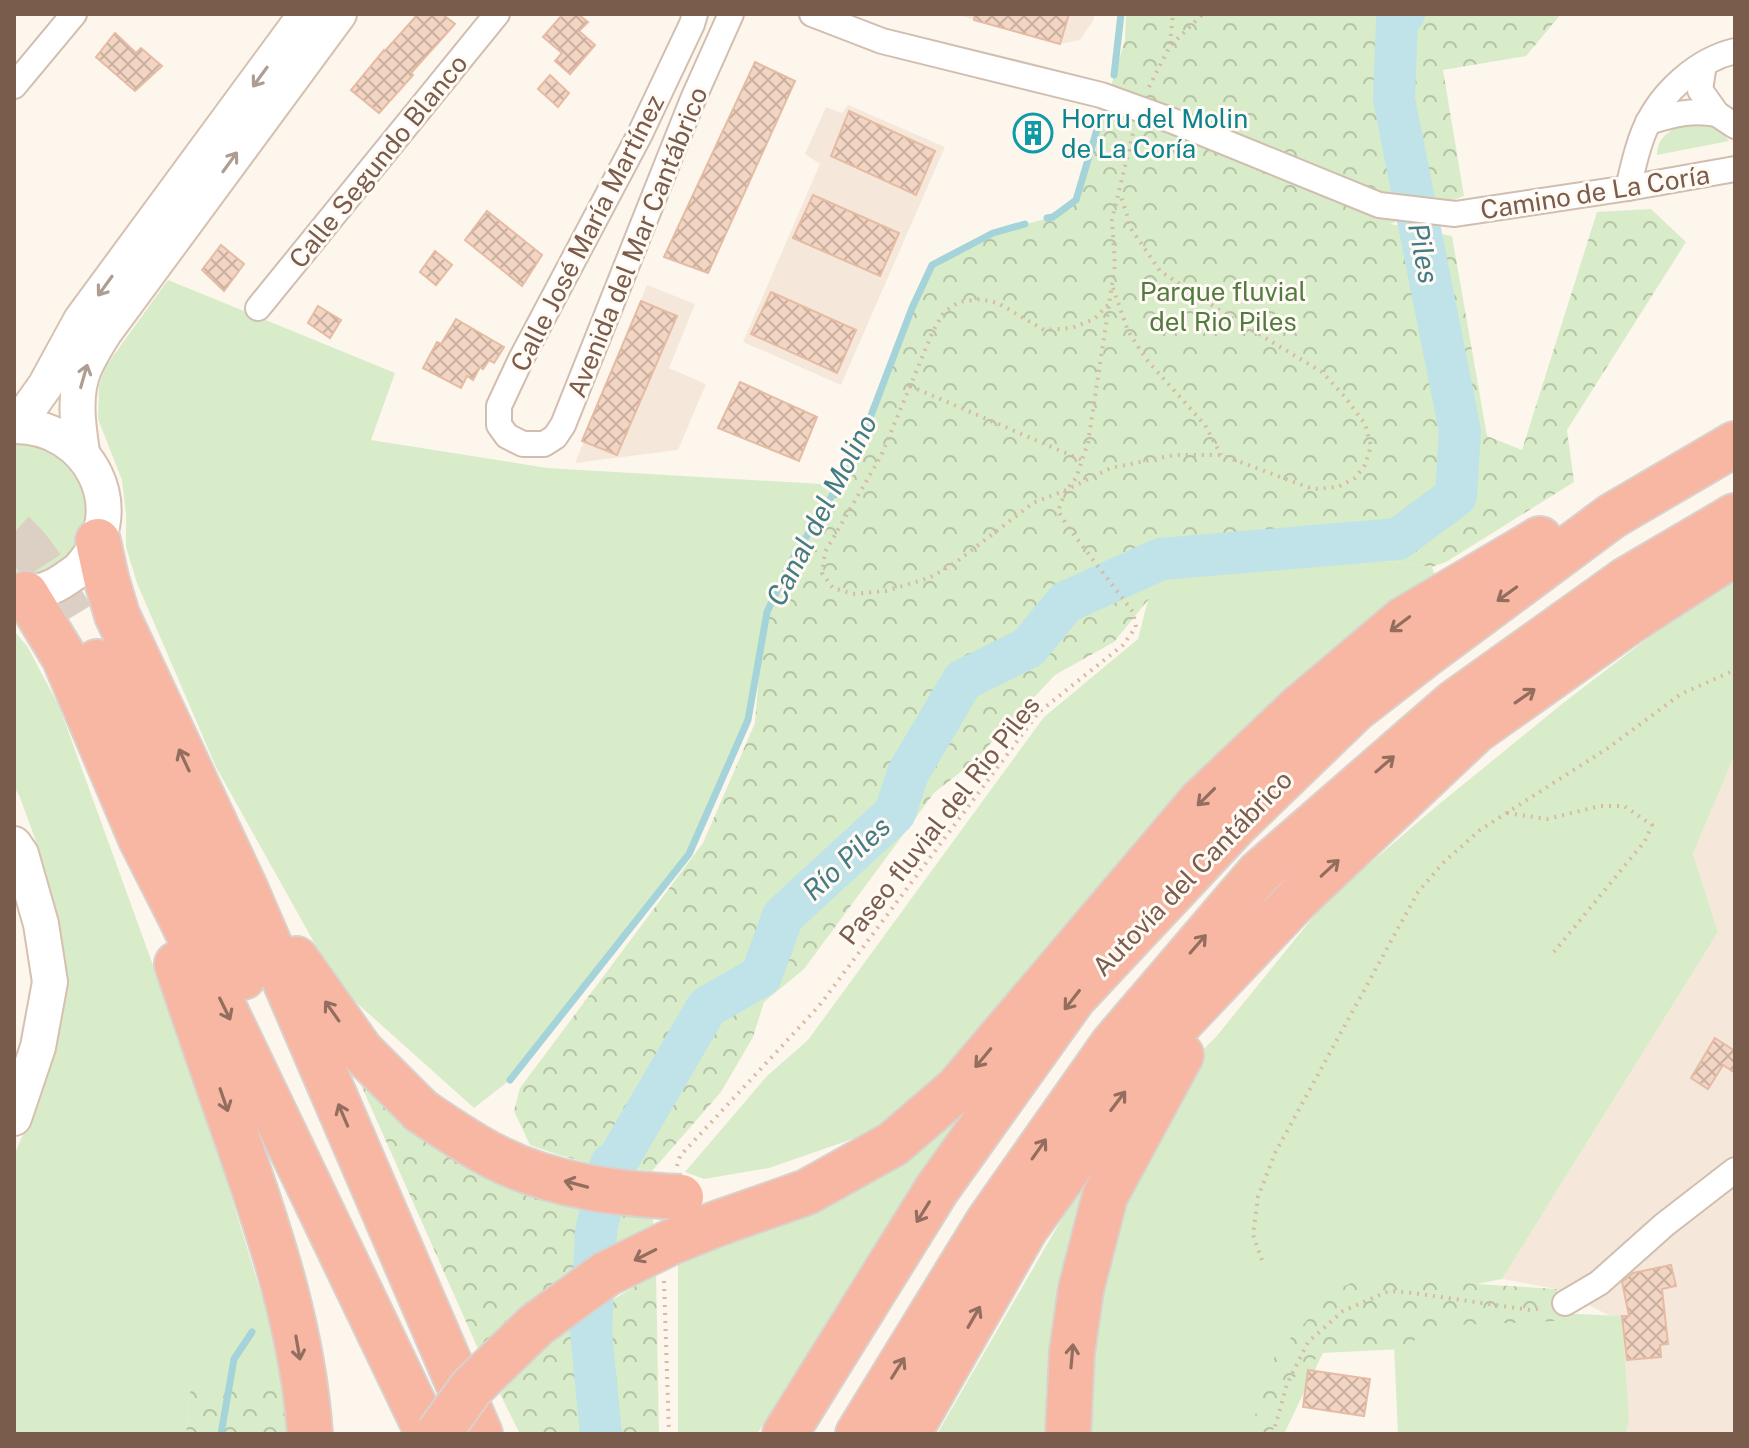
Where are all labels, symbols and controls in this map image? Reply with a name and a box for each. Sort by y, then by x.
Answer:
street label: Calle Segundo Blanco [282,48,474,274]
one-way arrow [251,66,268,87]
street label: Avenida del Mar Cantábrico [560,82,714,402]
street label: Calle José María Martínez [504,89,670,377]
place label: Horru del Molin de La Coría [1061,103,1248,164]
building icon: Horru del Molin de La Coría [1012,112,1054,154]
one-way arrow [221,152,238,173]
street label: Camino de La Coría [1478,159,1712,225]
water label: Piles [1402,220,1446,286]
one-way arrow [97,275,114,296]
park label: Parque fluvial del Rio Piles [1140,276,1306,337]
one-way arrow [77,363,92,389]
water label: Canal del Molino [759,409,883,611]
one-way arrow [1496,586,1518,603]
one-way arrow [1390,615,1411,632]
one-way arrow [1513,688,1535,704]
street label: Paseo fluvial del Rio Piles [832,689,1046,951]
one-way arrow [176,748,191,772]
one-way arrow [1374,755,1395,773]
street label: Autovía del Cantábrico [1086,764,1298,982]
one-way arrow [1197,787,1216,806]
water label: Río Piles [795,809,897,907]
one-way arrow [1320,858,1340,877]
one-way arrow [1189,934,1207,955]
one-way arrow [1064,989,1081,1010]
one-way arrow [218,997,233,1021]
one-way arrow [324,1001,341,1022]
one-way arrow [974,1048,992,1068]
one-way arrow [217,1087,232,1112]
one-way arrow [1109,1091,1126,1112]
one-way arrow [335,1103,350,1128]
one-way arrow [1030,1139,1047,1160]
one-way arrow [563,1176,589,1191]
one-way arrow [914,1200,930,1223]
one-way arrow [633,1248,657,1263]
one-way arrow [966,1306,982,1329]
one-way arrow [292,1335,307,1361]
one-way arrow [1065,1343,1080,1370]
one-way arrow [890,1357,907,1379]

